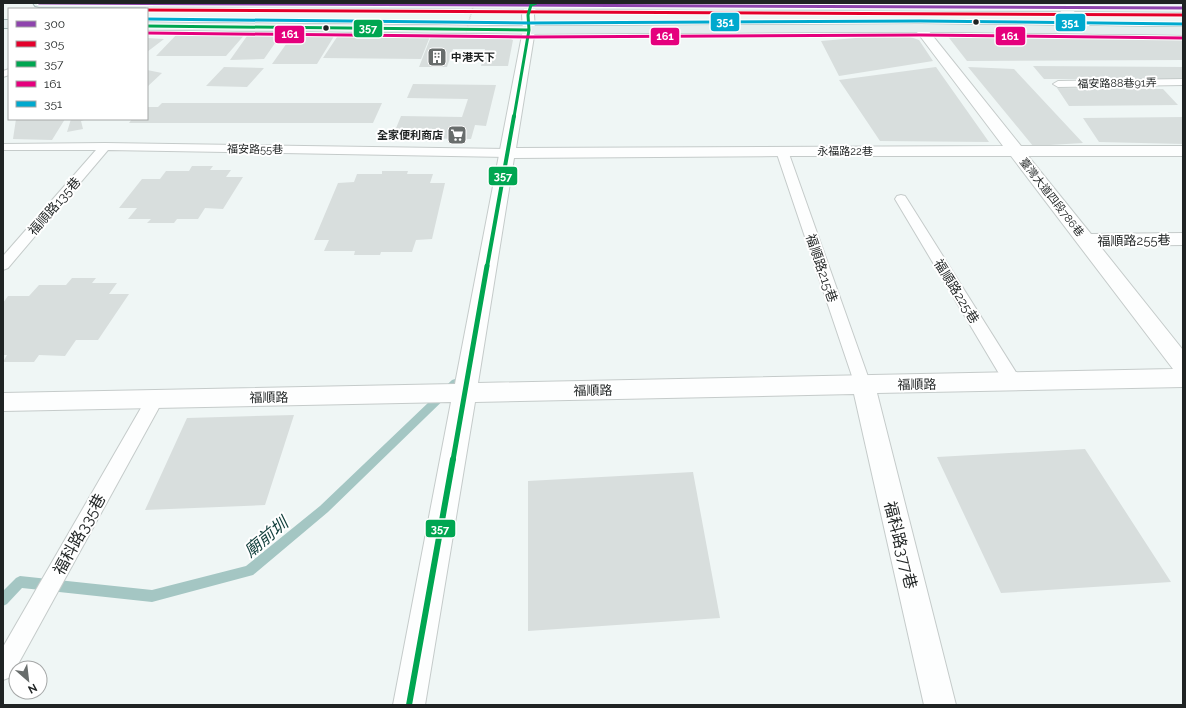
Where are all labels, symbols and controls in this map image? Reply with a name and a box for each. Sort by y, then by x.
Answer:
legend [8,8,148,120]
line badge: 351 [710,12,740,32]
line badge: 351 [1055,13,1086,32]
text: 351 [716,16,734,29]
text: 300 [44,17,65,31]
unlabelled marker [971,17,981,27]
text: 351 [1061,17,1079,30]
line badge: 357 [353,19,383,38]
text: 357 [359,22,378,35]
unlabelled marker [321,23,331,33]
line badge: 161 [274,25,305,44]
line badge: 161 [995,26,1026,46]
line badge: 161 [650,27,680,46]
text: 161 [281,28,299,41]
text: 161 [656,30,674,43]
text: 161 [1001,30,1019,43]
text: 305 [44,37,65,51]
building icon: 中港天下 [426,46,448,68]
place label: 中港天下 [451,51,495,64]
text: 357 [44,57,64,71]
street label: 福安路88巷91弄 [1077,76,1157,91]
text: 161 [44,77,62,91]
text: 351 [44,97,62,111]
supermarket icon: 全家便利商店 [446,124,468,146]
place label: 全家便利商店 [377,129,443,142]
street label: 福安路55巷 [227,143,283,156]
street label: 永福路22巷 [817,145,873,158]
street label: 臺灣大道四段786巷 [1017,155,1086,239]
line badge: 357 [488,166,518,186]
text: 357 [494,170,513,183]
street label: 福順路135巷 [25,174,84,238]
street label: 福順路215巷 [803,232,840,304]
street label: 福順路255巷 [1097,232,1171,249]
street label: 福順路225巷 [931,256,982,326]
street label: 福順路 [897,377,937,392]
street label: 福順路 [573,383,613,398]
street label: 福順路 [249,390,289,405]
street label: 福科路335巷 [49,490,110,578]
street label: 福科路377巷 [880,499,921,591]
water label: 廟前圳 [240,511,294,561]
line badge: 357 [425,519,456,538]
text: 357 [431,523,450,536]
north arrow [8,660,48,700]
text: N [26,681,39,696]

